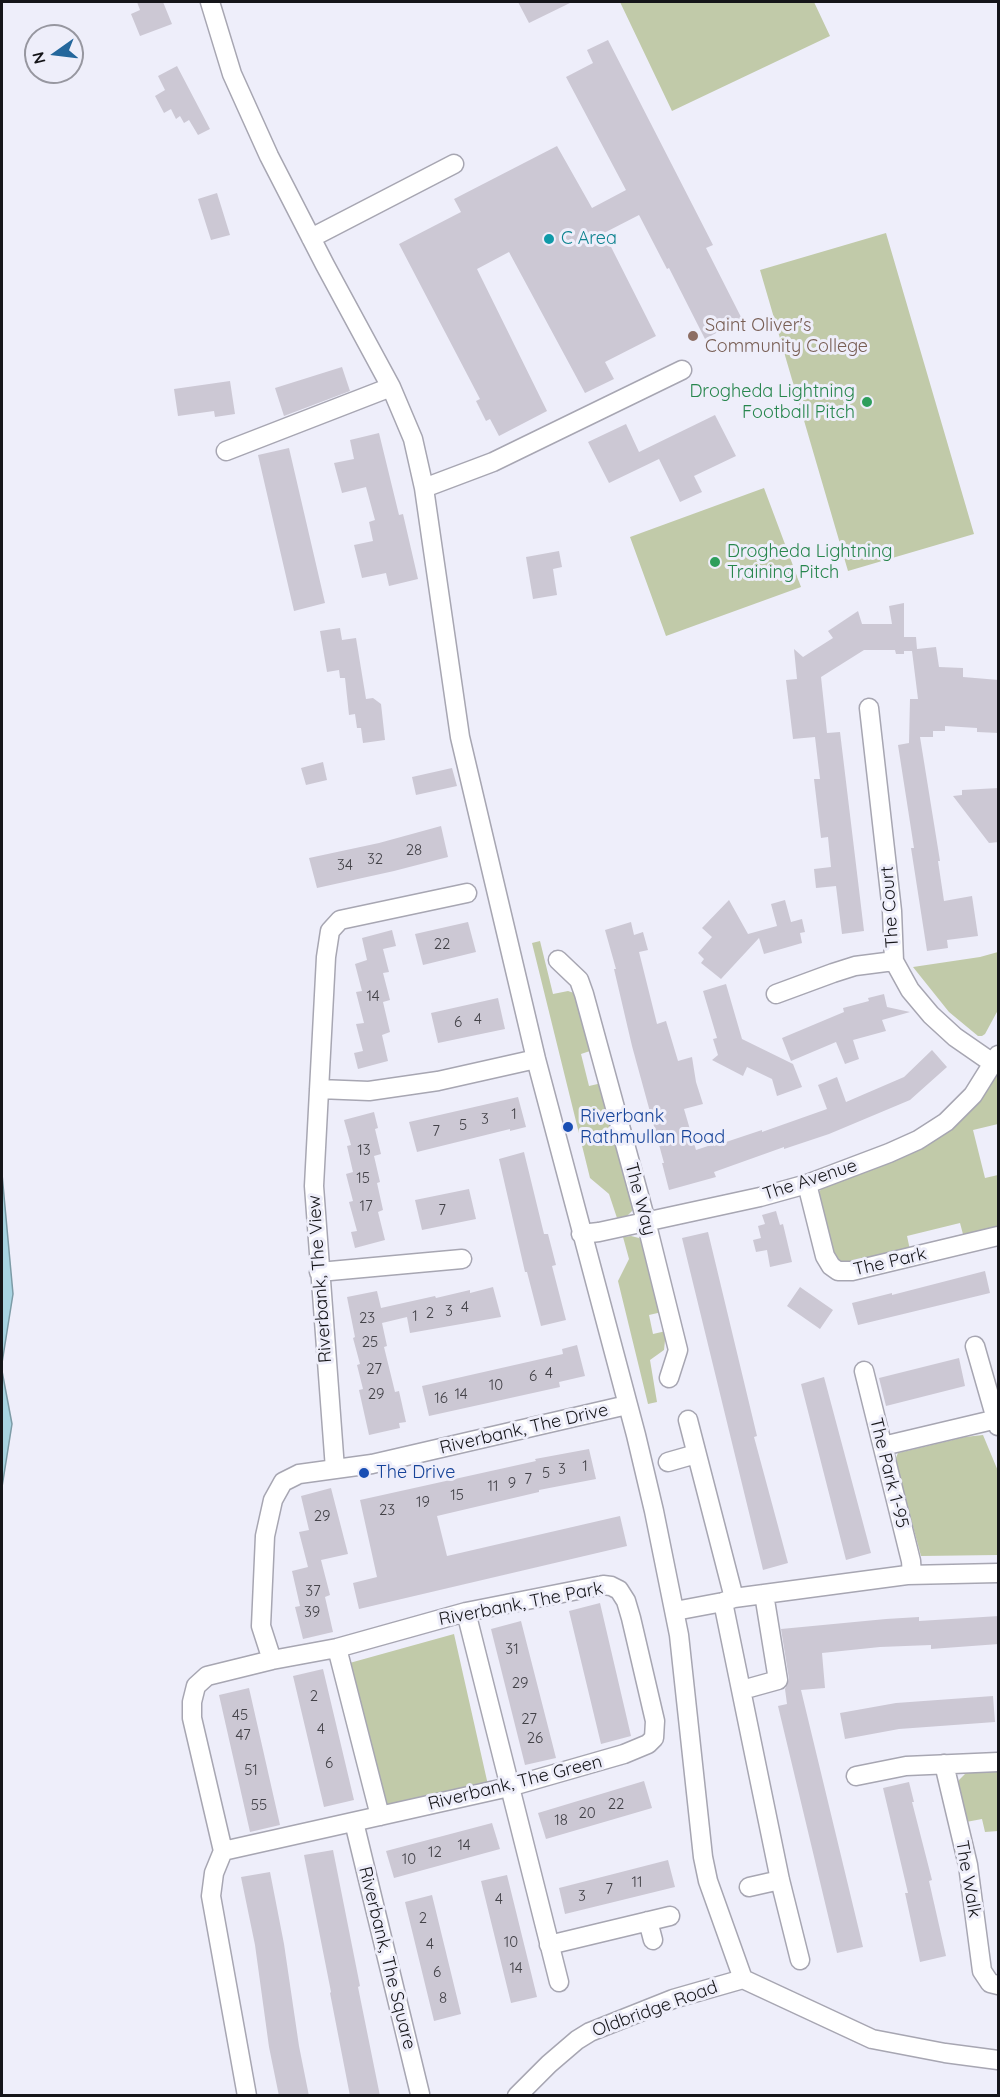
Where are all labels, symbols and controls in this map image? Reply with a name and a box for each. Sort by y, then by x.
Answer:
north arrow [24,24,84,84]
text: N [27,50,50,66]
place label: C Area [561,228,617,250]
marker: C Area [542,232,556,246]
place label: Saint Oliver's Community College [705,315,868,358]
marker: Saint Oliver's Community College [686,329,700,343]
place label: Drogheda Lightning Football Pitch [689,381,855,424]
marker: Drogheda Lightning Football Pitch [860,395,874,409]
place label: Drogheda Lightning Training Pitch [727,541,893,584]
marker: Drogheda Lightning Training Pitch [708,555,722,569]
house number: 28 [406,841,422,859]
house number: 32 [367,850,383,868]
house number: 34 [337,856,353,874]
street label: The Court [876,865,904,949]
house number: 22 [434,935,450,953]
house number: 14 [366,987,380,1005]
house number: 4 [474,1010,482,1028]
house number: 6 [454,1013,462,1031]
house number: 1 [511,1105,517,1123]
place label: Riverbank Rathmullan Road [580,1106,725,1148]
house number: 3 [481,1110,489,1128]
house number: 5 [459,1116,467,1134]
marker: Riverbank Rathmullan Road [561,1120,575,1134]
house number: 7 [432,1122,440,1140]
house number: 13 [357,1141,371,1159]
street label: The Avenue [760,1155,860,1205]
street label: The Way [620,1160,660,1238]
house number: 15 [356,1169,370,1187]
street label: Riverbank, The View [303,1194,337,1364]
house number: 17 [359,1197,373,1215]
house number: 7 [438,1201,446,1219]
street label: The Park [851,1243,929,1281]
house number: 4 [461,1298,469,1316]
house number: 3 [445,1302,453,1320]
house number: 2 [426,1304,434,1322]
house number: 1 [412,1307,418,1325]
house number: 23 [359,1309,375,1327]
house number: 25 [362,1333,378,1351]
house number: 27 [366,1360,382,1378]
house number: 4 [545,1364,553,1382]
house number: 6 [529,1367,537,1385]
house number: 10 [489,1376,503,1394]
house number: 29 [368,1385,384,1403]
house number: 14 [454,1385,468,1403]
house number: 16 [434,1389,448,1407]
street label: Riverbank, The Drive [438,1399,610,1459]
street label: The Park 1-95 [865,1416,913,1530]
house number: 1 [582,1457,588,1475]
house number: 3 [558,1460,566,1478]
place label: The Drive [376,1462,456,1484]
house number: 5 [542,1464,550,1482]
marker: The Drive [357,1466,371,1480]
house number: 7 [524,1470,532,1488]
house number: 9 [508,1474,516,1492]
house number: 11 [487,1477,499,1495]
house number: 15 [450,1486,464,1504]
house number: 19 [416,1493,430,1511]
house number: 23 [379,1501,395,1519]
house number: 29 [314,1507,330,1525]
street label: Riverbank, The Park [437,1577,605,1631]
house number: 37 [305,1582,321,1600]
house number: 39 [304,1603,320,1621]
house number: 31 [505,1640,519,1658]
house number: 29 [512,1674,528,1692]
house number: 2 [310,1687,318,1705]
house number: 45 [232,1706,248,1724]
house number: 27 [521,1710,537,1728]
house number: 4 [317,1720,325,1738]
house number: 47 [235,1726,251,1744]
house number: 26 [527,1729,543,1747]
street label: Riverbank, The Green [426,1751,604,1815]
house number: 6 [325,1754,333,1772]
house number: 51 [244,1761,258,1779]
house number: 22 [608,1795,624,1813]
house number: 55 [251,1796,267,1814]
house number: 20 [578,1804,596,1822]
house number: 18 [554,1811,568,1829]
house number: 14 [457,1836,471,1854]
street label: The Walk [951,1839,985,1919]
house number: 12 [428,1843,442,1861]
house number: 10 [402,1850,416,1868]
street label: Riverbank, The Square [354,1864,420,2052]
house number: 11 [631,1873,643,1891]
house number: 7 [605,1880,613,1898]
house number: 3 [578,1887,586,1905]
house number: 4 [495,1890,503,1908]
house number: 2 [419,1909,427,1927]
house number: 10 [504,1933,518,1951]
house number: 4 [426,1935,434,1953]
house number: 14 [509,1959,523,1977]
house number: 6 [433,1963,441,1981]
street label: Oldbridge Road [589,1976,721,2042]
house number: 8 [439,1989,447,2007]

